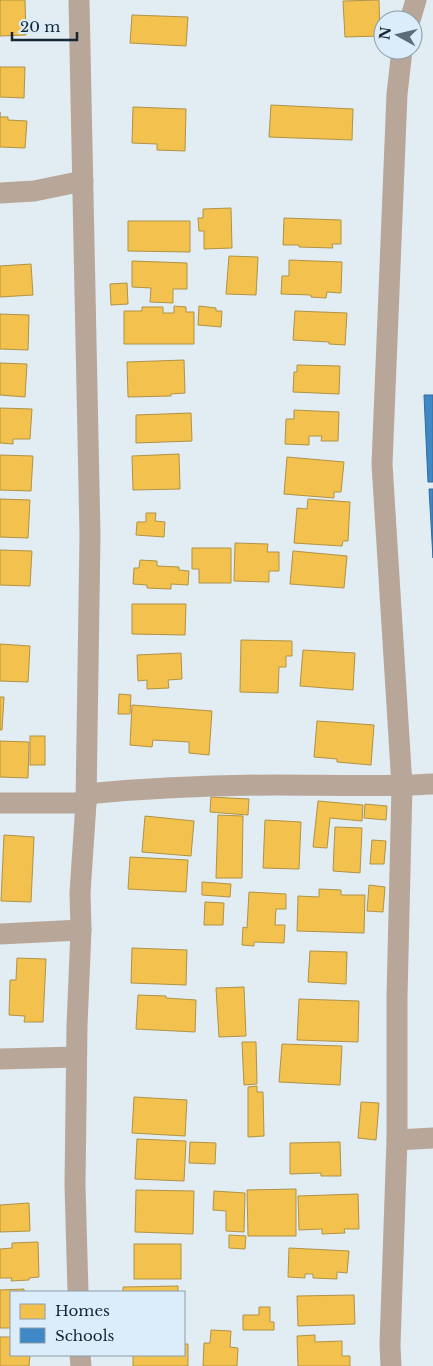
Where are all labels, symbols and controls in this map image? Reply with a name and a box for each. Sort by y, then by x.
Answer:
scale bar [12,10,78,42]
north arrow [373,10,423,60]
text: 20 m [20,17,60,36]
text: N [375,25,395,41]
legend [10,1291,185,1356]
text: Homes [55,1301,110,1320]
text: Schools [55,1326,115,1345]

